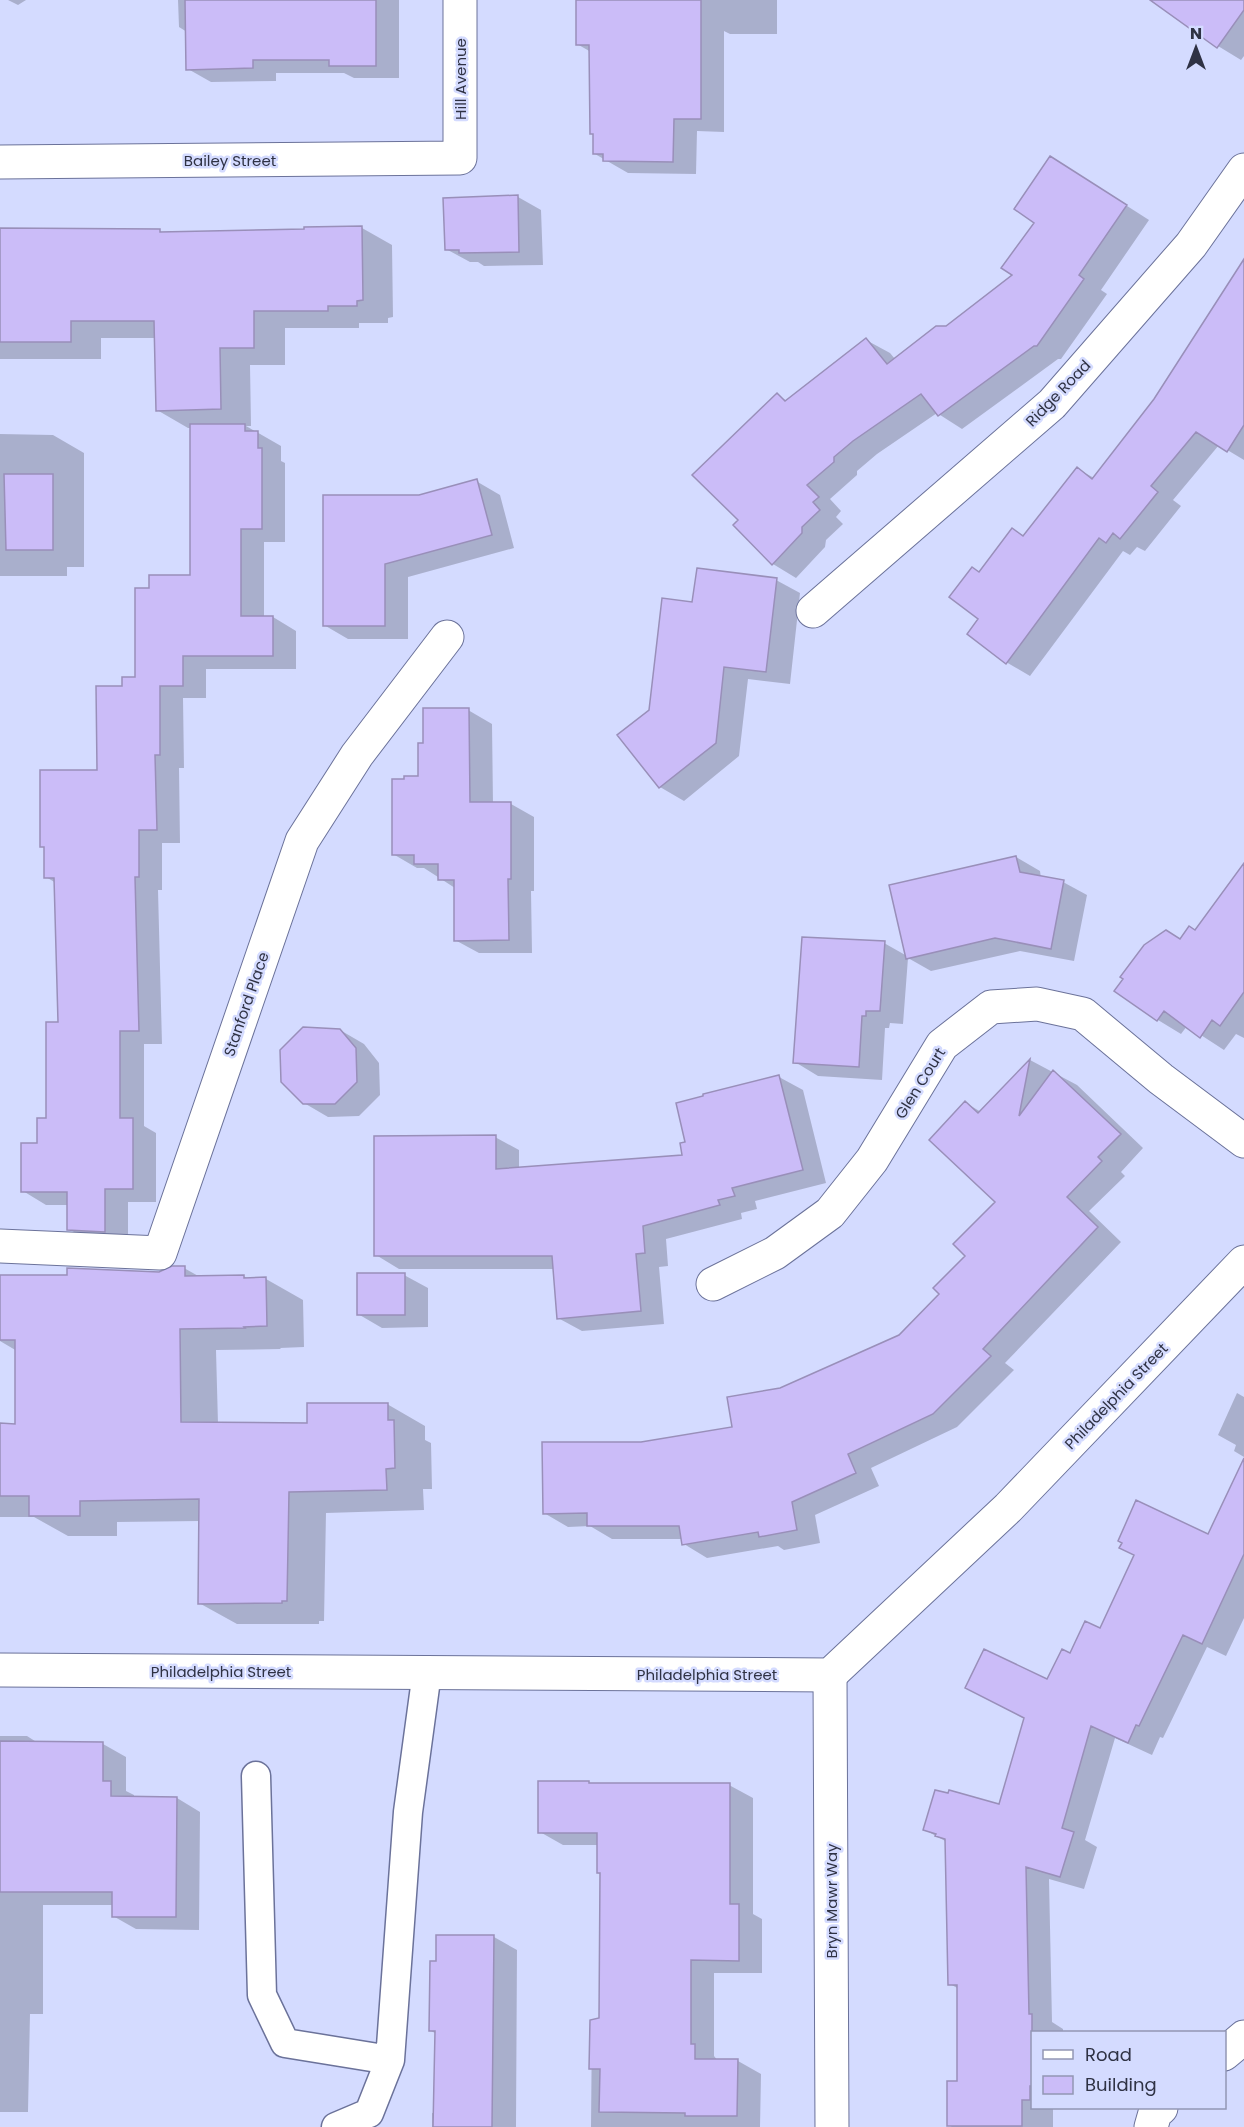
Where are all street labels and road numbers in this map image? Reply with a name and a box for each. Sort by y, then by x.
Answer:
street label: Hill Avenue [450,38,471,120]
street label: Bailey Street [184,150,276,171]
street label: Ridge Road [1021,355,1095,431]
street label: Stanford Place [218,949,274,1059]
street label: Glen Court [890,1043,950,1123]
street label: Philadelphia Street [1060,1338,1172,1454]
street label: Philadelphia Street [151,1661,291,1682]
street label: Philadelphia Street [637,1664,777,1685]
street label: Bryn Mawr Way [821,1843,842,1959]

